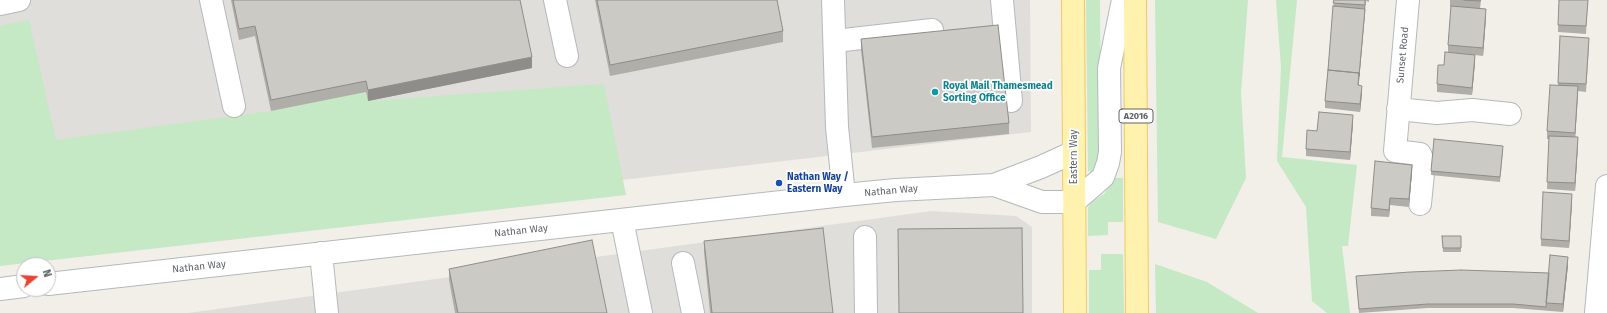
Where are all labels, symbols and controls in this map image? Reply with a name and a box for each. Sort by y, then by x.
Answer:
street label: Sunset Road [1395,26,1411,84]
place label: Royal Mail Thamesmead Sorting Office [943,80,1053,104]
marker: Royal Mail Thamesmead Sorting Office [930,87,940,97]
road number: A2016 [1119,109,1153,123]
street label: Eastern Way [1068,130,1080,184]
place label: Nathan Way / Eastern Way [787,171,849,194]
marker: Nathan Way / Eastern Way [774,178,784,188]
street label: Nathan Way [864,183,918,199]
street label: Nathan Way [494,222,548,240]
north arrow [16,257,56,297]
street label: Nathan Way [172,258,226,276]
text: N [40,268,54,279]

